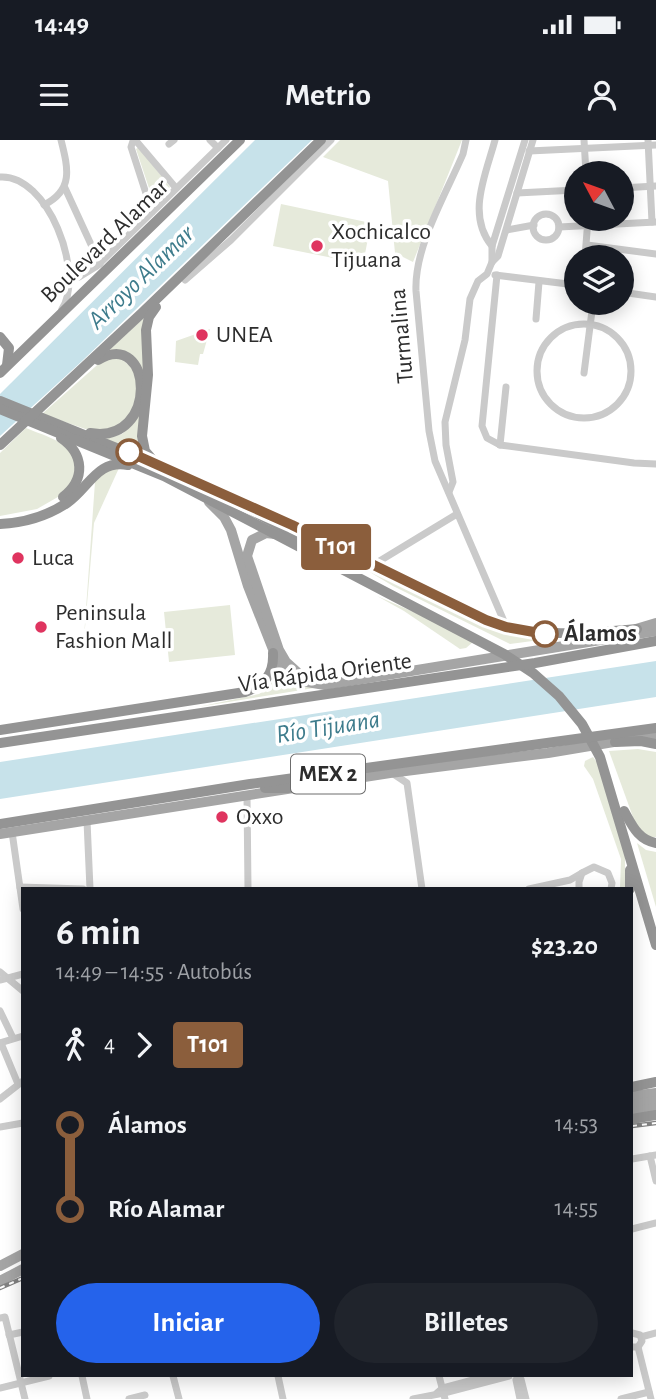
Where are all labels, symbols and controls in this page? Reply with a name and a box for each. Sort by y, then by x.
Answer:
text: 14:49 [35,11,89,37]
icon: menu [35,76,73,114]
icon: person [583,76,621,114]
text: Metrio [285,79,371,111]
north arrow [564,161,634,231]
map controls [564,161,634,315]
street label: Boulevard Alamar [37,174,174,308]
water label: Arroyo Alamar [82,219,200,334]
place label: Xochicalco Tijuana [331,220,431,272]
marker: Xochicalco Tijuana [309,238,325,254]
button: layers [564,245,634,315]
street label: Turmalina [386,288,418,384]
place label: UNEA [216,323,273,347]
marker: UNEA [194,327,210,343]
unlabelled marker [116,439,142,465]
line badge: T101 [287,524,385,570]
text: T101 [315,535,357,559]
place label: Luca [32,546,74,570]
marker: Luca [10,550,26,566]
place label: Peninsula Fashion Mall [55,601,173,653]
place label: Álamos [564,618,637,646]
marker: Peninsula Fashion Mall [33,619,49,635]
marker: Álamos [532,621,558,647]
street label: Vía Rápida Oriente [237,649,413,697]
water label: Río Tijuana [274,706,382,748]
road number: MEX 2 [291,754,365,794]
place label: Oxxo [236,805,284,829]
marker: Oxxo [214,809,230,825]
text: 6 min [56,914,141,952]
text: $23.20 [531,933,598,959]
text: 14:49 – 14:55 · Autobús [56,961,252,984]
icon: walk [56,1026,94,1064]
icon: forward [125,1026,163,1064]
text: 4 [104,1033,115,1056]
text: T101 [187,1033,229,1057]
text: Álamos [108,1112,187,1138]
text: 14:53 [555,1113,598,1136]
text: Río Alamar [108,1196,224,1222]
text: 14:55 [555,1197,598,1220]
button: Iniciar [56,1283,320,1363]
button: Billetes [334,1283,598,1363]

